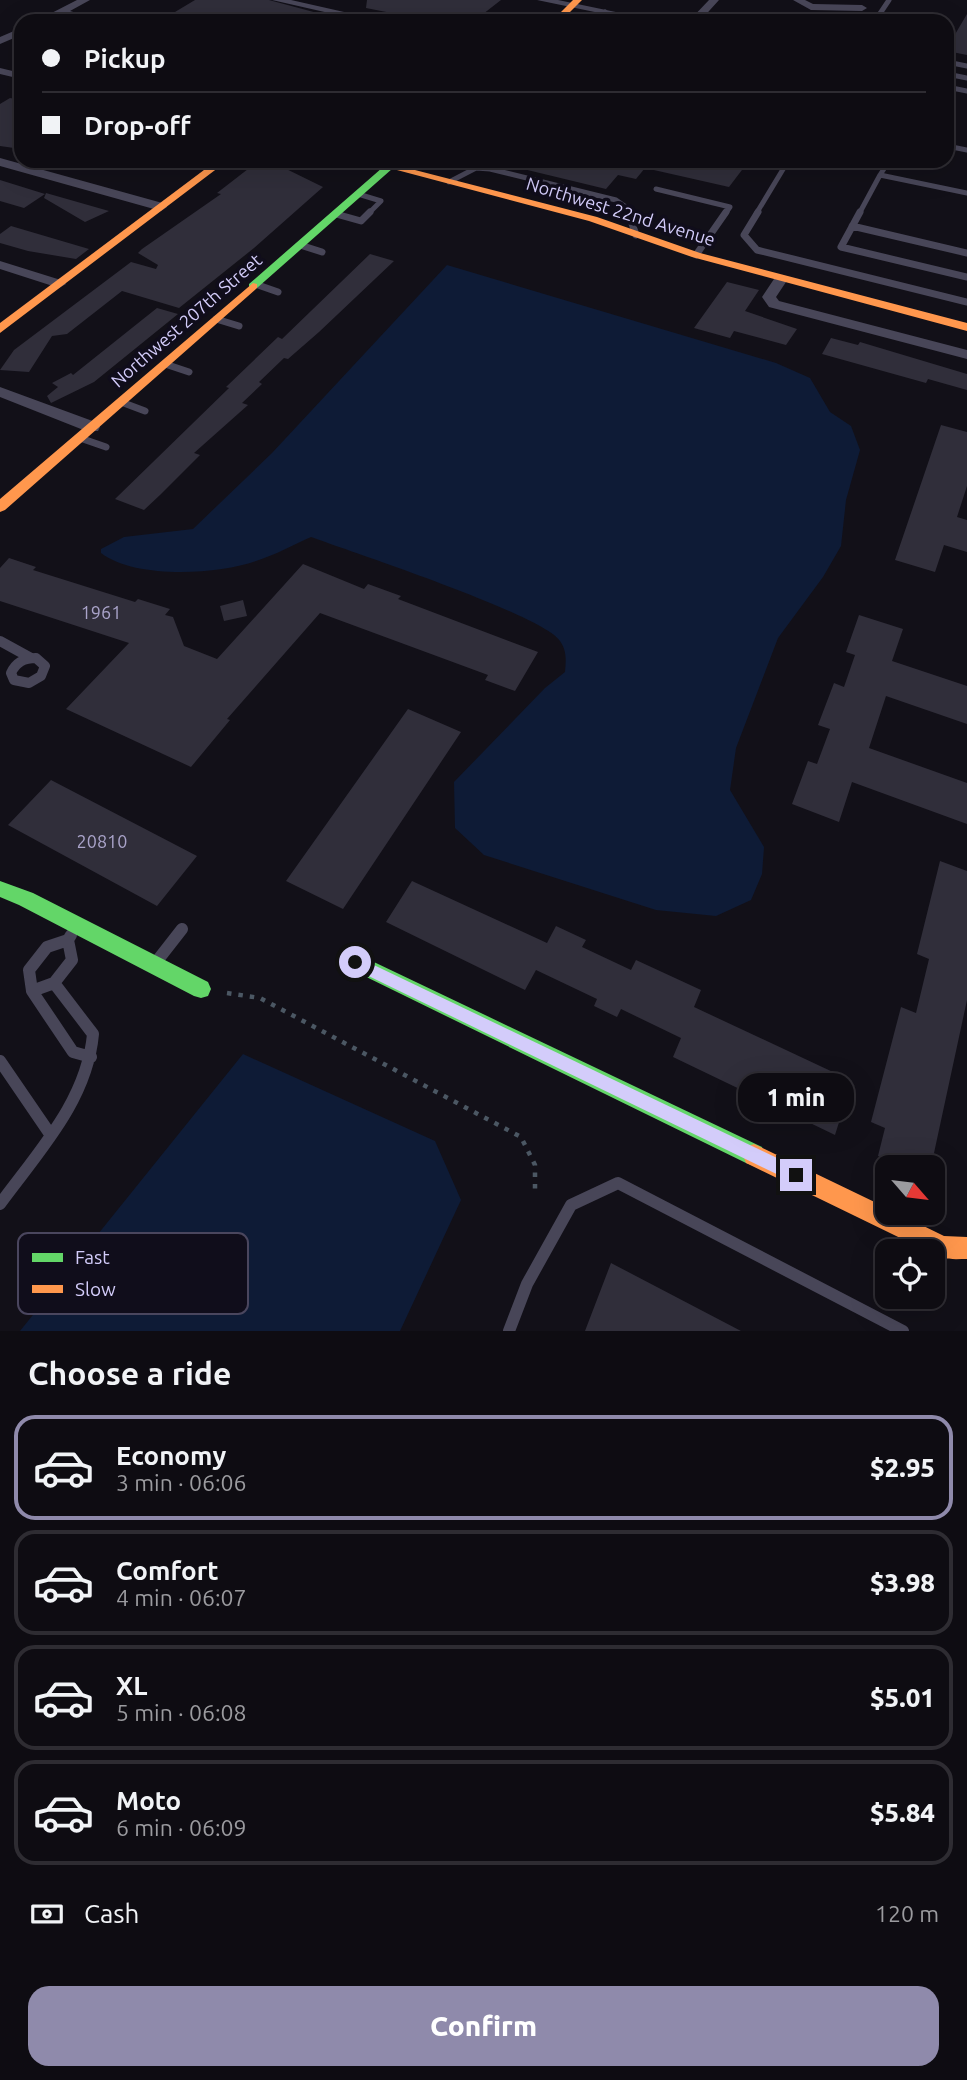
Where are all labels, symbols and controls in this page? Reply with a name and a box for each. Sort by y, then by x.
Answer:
text: Pickup [84,44,166,73]
text: Drop-off [84,111,191,140]
street label: Northwest 22nd Avenue [524,173,718,249]
street label: Northwest 207th Street [107,249,265,391]
house number: 1961 [81,602,121,622]
house number: 20810 [77,831,127,851]
route start [339,946,371,978]
callout: 1 min [738,1074,854,1122]
text: 1 min [767,1085,825,1110]
north arrow [875,1155,945,1225]
map controls [875,1155,945,1309]
route end [780,1159,812,1191]
legend [18,1233,248,1314]
button: locate [875,1239,945,1309]
text: Fast [75,1246,110,1268]
text: Slow [75,1278,116,1300]
text: Choose a ride [28,1355,231,1391]
icon: car [32,1436,95,1499]
text: Economy [116,1441,226,1470]
text: $2.95 [870,1453,935,1482]
text: 3 min · 06:06 [116,1470,247,1495]
icon: car [32,1551,95,1614]
text: Comfort [116,1556,219,1585]
text: $3.98 [870,1568,935,1597]
text: 4 min · 06:07 [116,1585,247,1610]
icon: car [32,1666,95,1729]
text: XL [116,1671,147,1700]
text: $5.01 [870,1683,935,1712]
text: 5 min · 06:08 [116,1700,247,1725]
icon: car [32,1781,95,1844]
text: Moto [116,1786,181,1815]
text: $5.84 [870,1798,935,1827]
text: 6 min · 06:09 [116,1815,247,1840]
icon: cash [28,1895,66,1933]
text: Cash [84,1899,139,1928]
text: 120 m [875,1901,939,1926]
button: Confirm [28,1986,939,2066]

